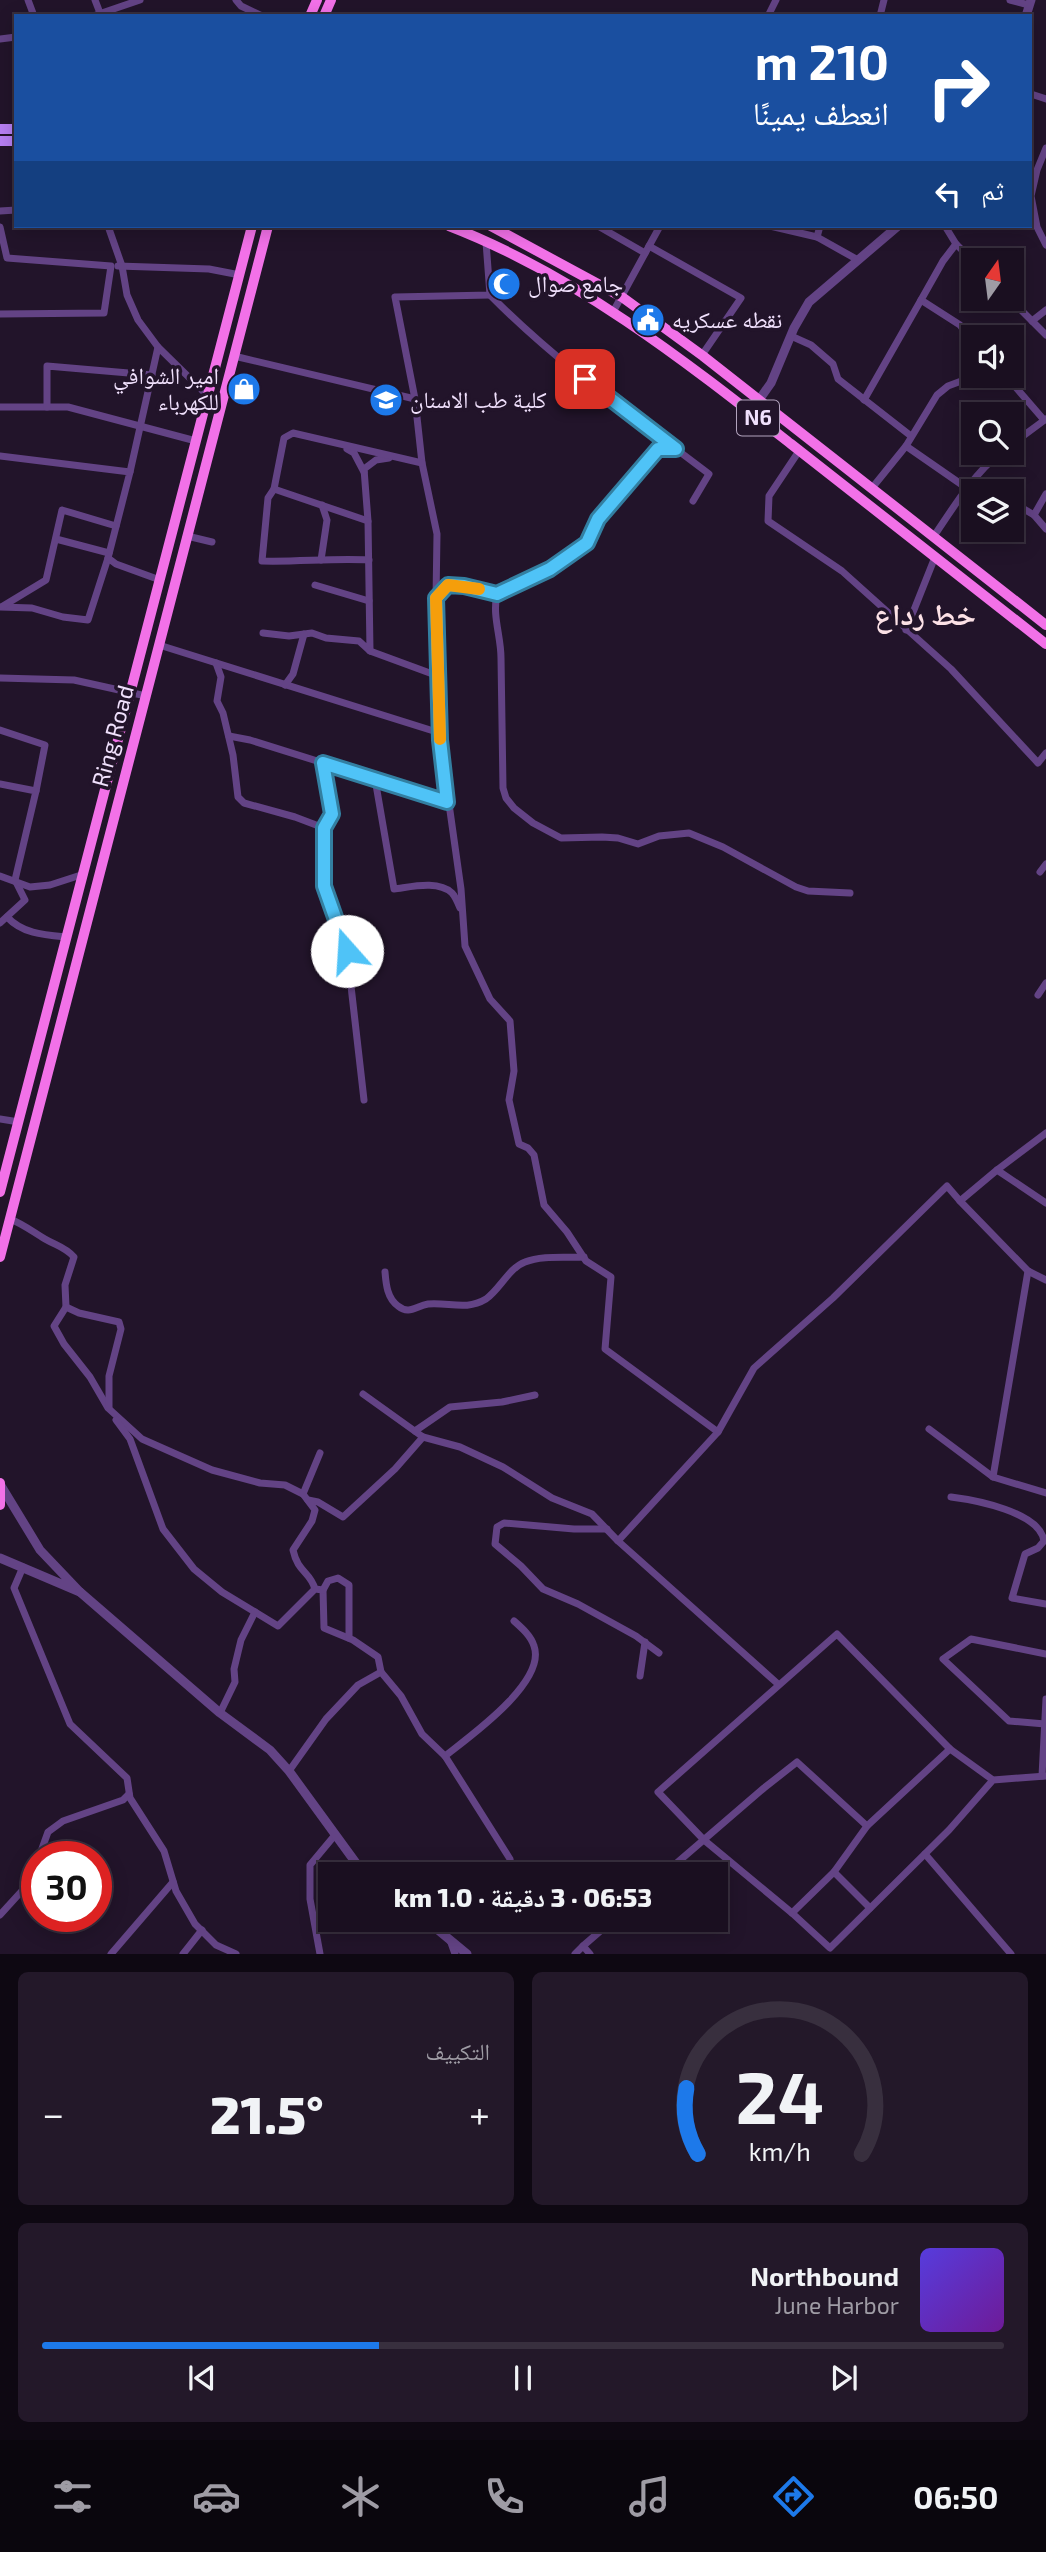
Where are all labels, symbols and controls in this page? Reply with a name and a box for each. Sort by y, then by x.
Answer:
text: 210 m [755,31,889,90]
icon: right [913,42,1004,133]
text: انعطف يمينًا [753,93,889,131]
text: ثم [981,174,1004,205]
icon: left [929,175,967,213]
north arrow [961,248,1024,312]
map controls [961,248,1024,542]
mosque icon: جامع صوال [485,265,523,303]
place label: جامع صوال [528,269,623,299]
public building icon: نقطه عسكريه [629,301,667,339]
place label: نقطه عسكريه [672,305,782,333]
button: sound [961,325,1024,388]
pin [555,349,615,409]
icon: arrive [566,360,604,398]
place label: امير الشوافي للكهرباء [113,361,219,416]
shop icon: امير الشوافي للكهرباء [225,370,263,408]
school or university icon: كلية طب الاسنان [367,381,405,419]
place label: كلية طب الاسنان [410,385,547,414]
road number: N6 [737,400,779,436]
button: search [961,402,1024,465]
button: layers [961,479,1024,542]
district label: خط رداع [874,595,976,634]
street label: Ring Road [85,682,139,790]
position arrow [310,914,384,988]
speed limit sign: 30 [21,1841,112,1932]
text: 06:53 · 3 دقيقة · 1.0 km [394,1881,652,1912]
text: التكييف [425,2037,490,2065]
text: 24 [736,2052,824,2140]
text: 21.5° [210,2082,324,2144]
text: − [42,2090,64,2136]
text: + [469,2090,490,2136]
text: km/h [749,2136,811,2166]
text: Northbound [750,2260,899,2291]
text: June Harbor [775,2291,899,2319]
icon: previous [183,2359,221,2397]
icon: pause [504,2359,542,2397]
icon: next [825,2359,863,2397]
icon: filters [48,2472,97,2521]
icon: car [192,2472,241,2521]
icon: climate [336,2472,385,2521]
icon: phone [480,2472,529,2521]
icon: music [625,2472,674,2521]
icon: directions [769,2472,818,2521]
text: 06:50 [913,2477,998,2515]

